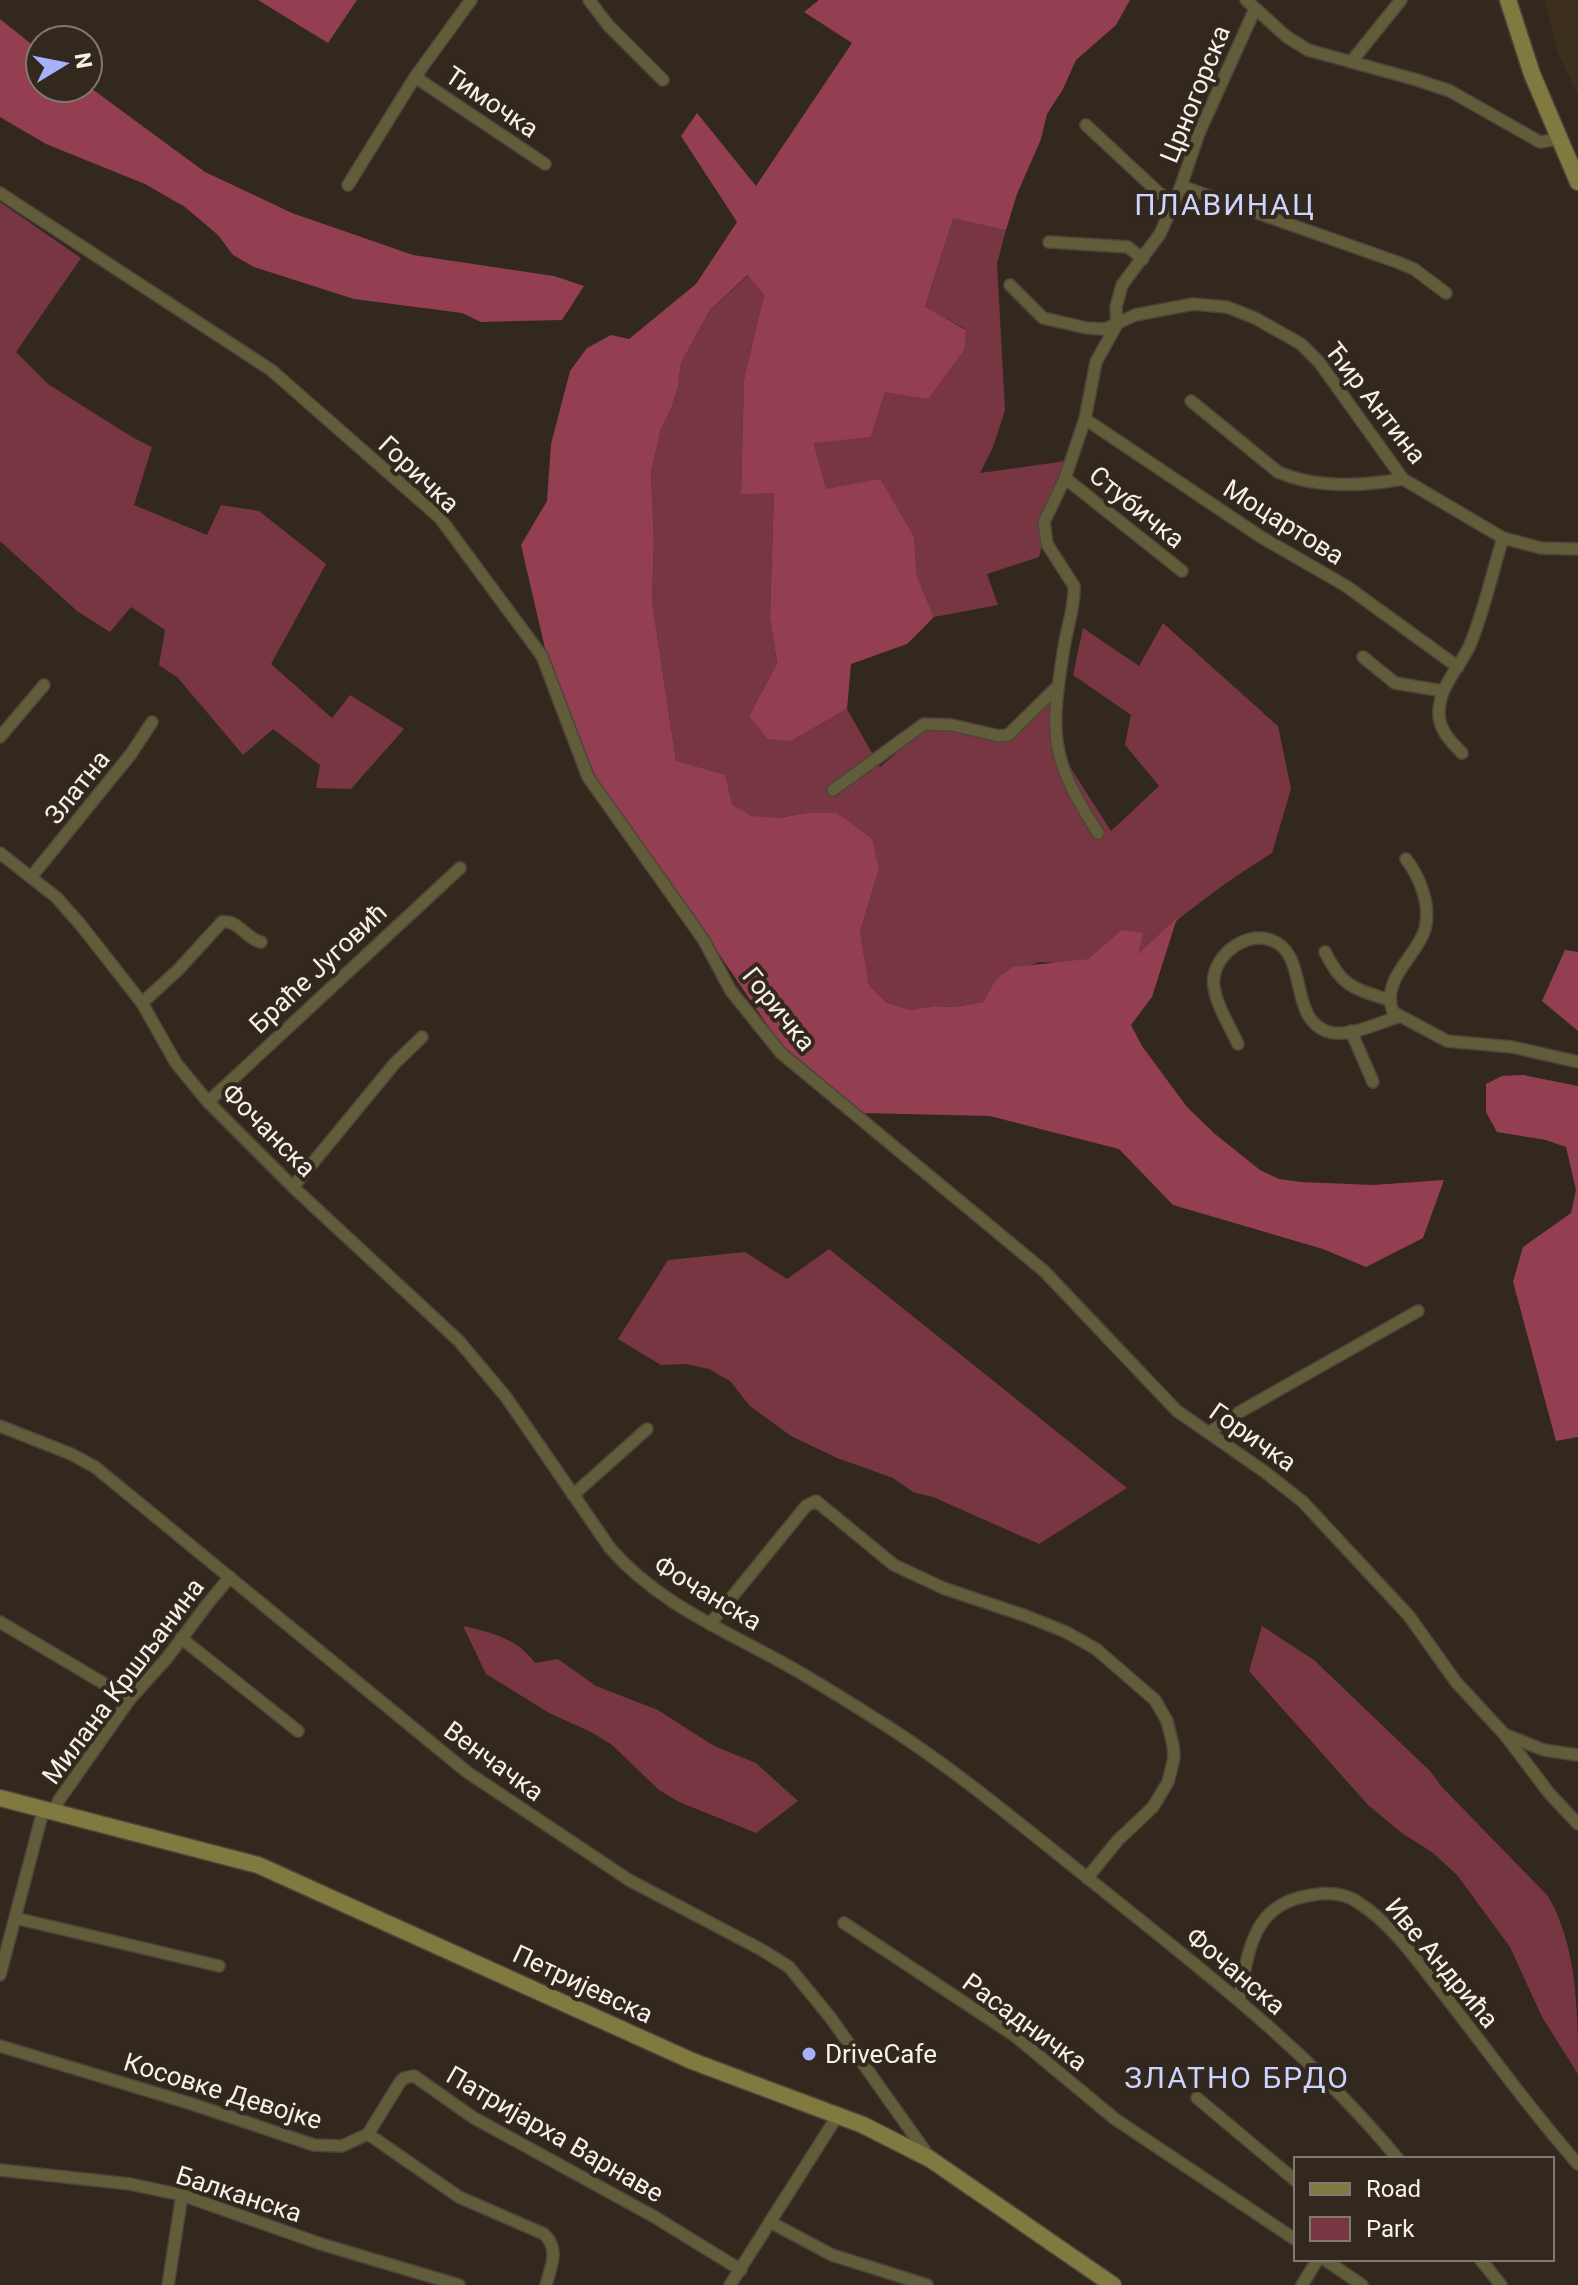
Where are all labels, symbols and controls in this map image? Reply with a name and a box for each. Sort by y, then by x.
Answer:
street label: Црногорска [1154,21,1236,167]
north arrow [24,24,104,104]
text: N [70,51,97,70]
street label: Тимочка [440,60,544,144]
district label: ПЛАВИНАЦ [1134,187,1316,222]
street label: Ћир Антина [1319,336,1433,470]
street label: Горичка [373,429,465,519]
street label: Стубичка [1083,460,1191,554]
street label: Моцартова [1218,473,1350,571]
street label: Златна [38,744,116,830]
street label: Браће Југовић [243,897,393,1039]
street label: Горичка [736,961,822,1057]
street label: Фочанска [216,1077,322,1183]
street label: Горичка [1204,1396,1302,1478]
street label: Фочанска [649,1549,767,1637]
street label: Милана Кршљанина [36,1572,210,1790]
street label: Венчачка [438,1715,550,1807]
street label: Иве Андрића [1379,1892,1505,2034]
street label: Фочанска [1180,1921,1292,2021]
street label: Петријевска [508,1938,658,2030]
street label: Расадничка [957,1967,1093,2077]
place label: DriveCafe [825,2039,937,2069]
marker: DriveCafe [800,2045,818,2063]
street label: Косовке Девојке [120,2047,326,2135]
street label: Патријарха Варнаве [441,2060,669,2208]
district label: ЗЛАТНО БРДО [1124,2060,1350,2095]
legend [1294,2157,1554,2261]
street label: Балканска [172,2160,306,2228]
text: Road [1366,2175,1421,2203]
text: Park [1366,2215,1415,2243]

